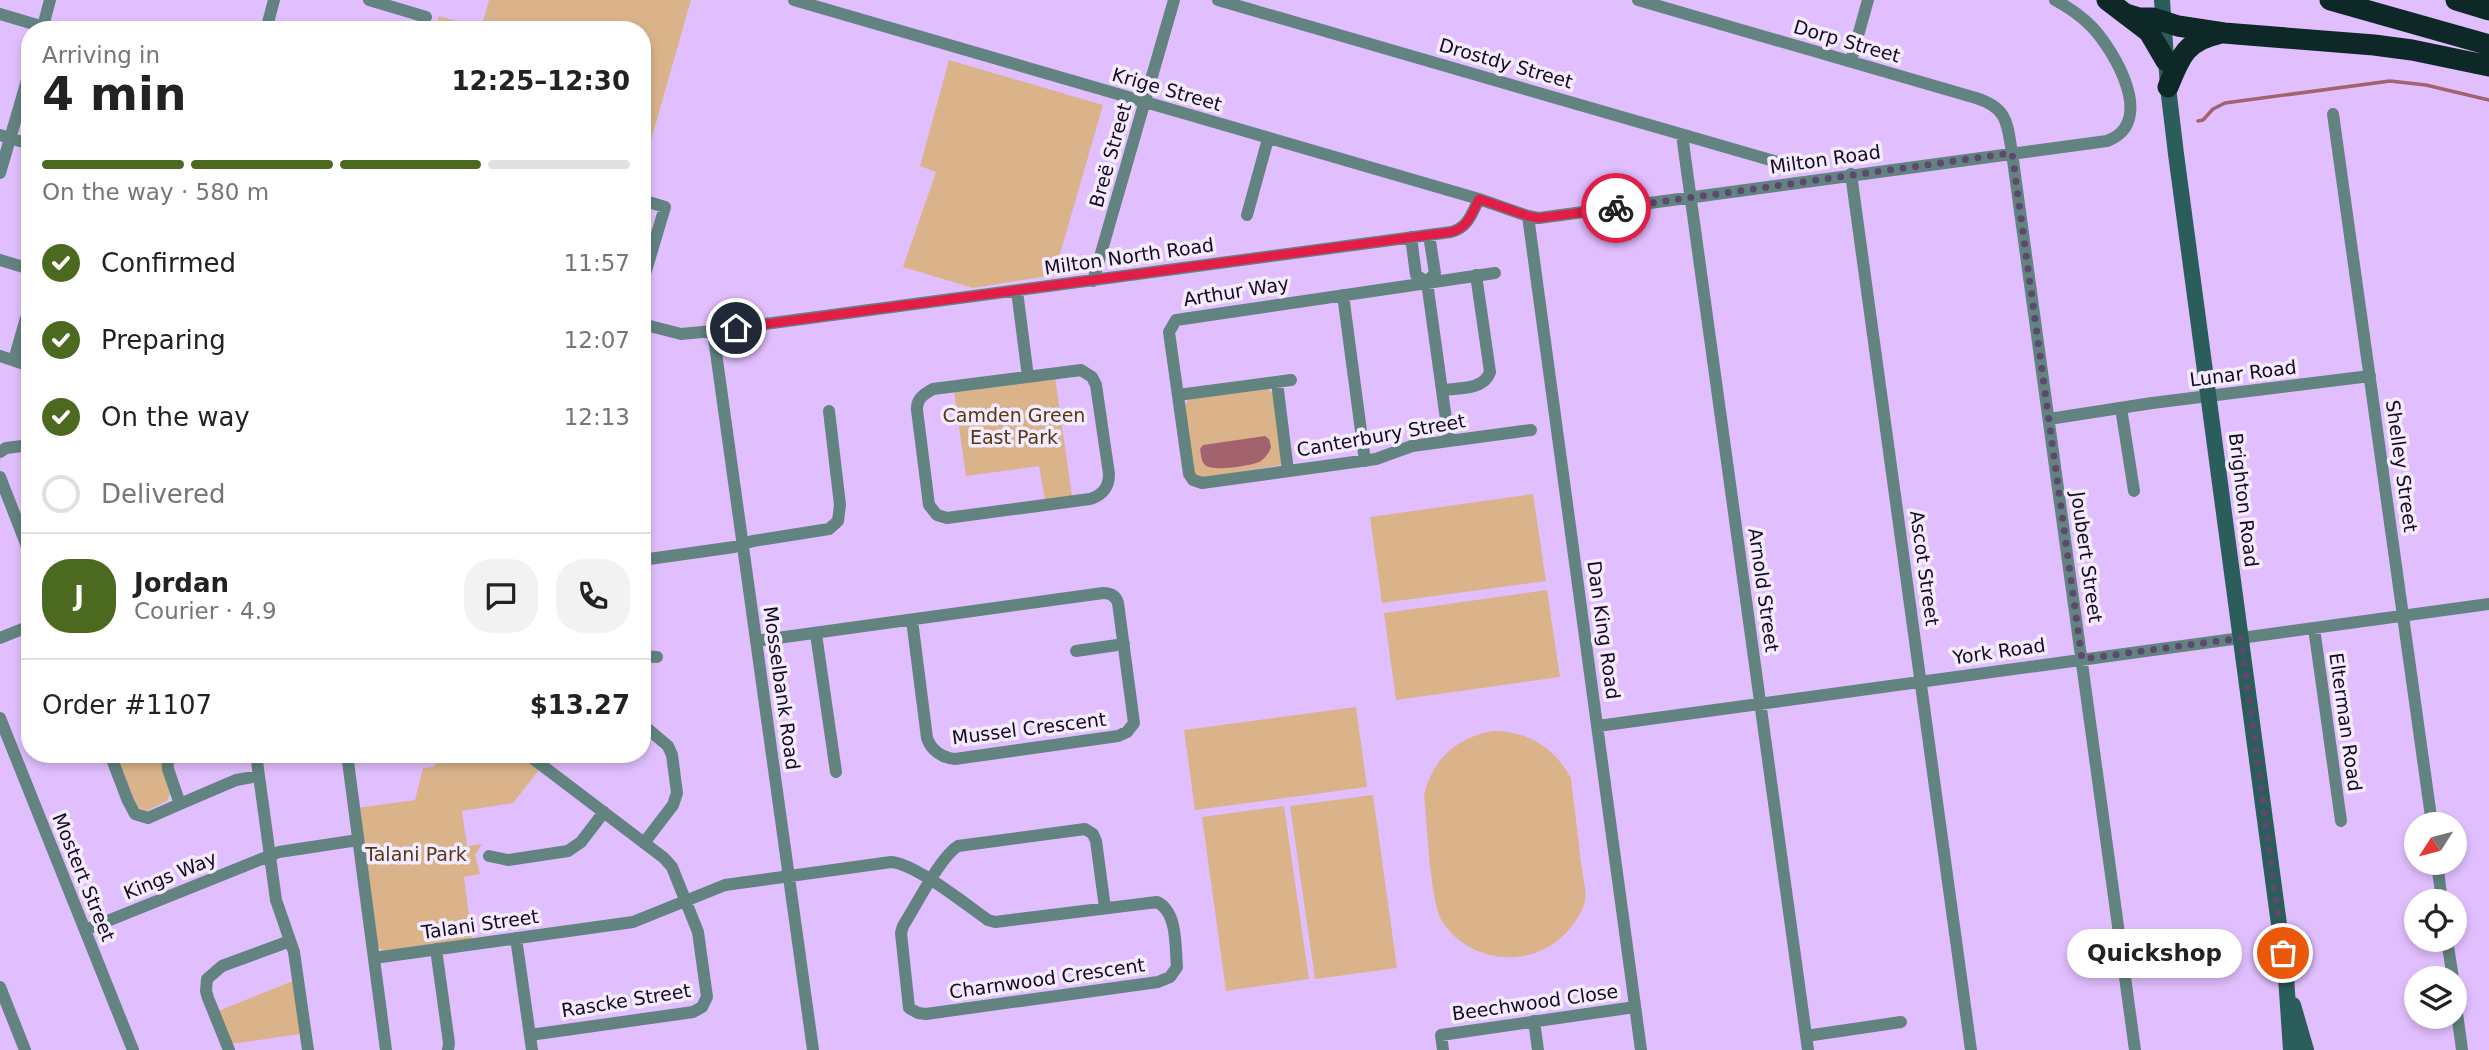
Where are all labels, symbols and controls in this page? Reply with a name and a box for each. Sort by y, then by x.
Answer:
street label: Dorp Street [1791,15,1903,67]
street label: Drostdy Street [1437,33,1575,93]
text: Arriving in [42,42,160,68]
street label: Krige Street [1110,63,1224,115]
text: 12:25–12:30 [451,66,630,96]
text: 4 min [42,67,186,121]
street label: Breë Street [1085,100,1135,210]
street label: Milton Road [1768,140,1882,178]
courier [1581,173,1651,243]
text: On the way · 580 m [42,179,269,205]
icon: bike [1597,189,1635,227]
street label: Milton North Road [1043,233,1215,279]
icon: check [42,244,80,282]
text: Confirmed [101,248,236,278]
text: 11:57 [564,250,630,276]
street label: Arthur Way [1182,272,1290,310]
pin [706,298,766,358]
icon: home [717,309,755,347]
icon: check [42,321,80,359]
text: Preparing [101,325,226,355]
text: 12:07 [564,327,630,353]
street label: Lunar Road [2188,356,2298,390]
icon: check [42,398,80,436]
street label: Shelley Street [2382,399,2422,533]
text: On the way [101,402,250,432]
text: 12:13 [564,404,630,430]
park label: Camden Green East Park [943,404,1085,448]
street label: Canterbury Street [1295,409,1467,461]
street label: Brighton Road [2225,432,2263,568]
text: Delivered [101,479,225,509]
street label: Joubert Street [2067,489,2107,624]
street label: Ascot Street [1906,509,1944,627]
street label: Arnold Street [1744,526,1784,654]
button: chat [464,559,538,633]
button: phone [556,559,630,633]
street label: Dan King Road [1583,559,1625,701]
text: Jordan [134,568,229,598]
text: J [74,581,84,611]
text: Courier · 4.9 [134,598,277,624]
street label: Mosselbank Road [760,605,804,771]
street label: York Road [1950,634,2047,669]
street label: Elterman Road [2325,651,2367,793]
text: Order #1107 [42,690,212,720]
text: $13.27 [530,690,630,720]
street label: Mussel Crescent [951,708,1107,748]
street label: Mostert Street [48,810,120,944]
north arrow [2404,812,2468,875]
map controls [2404,812,2467,1029]
park label: Talani Park [364,843,467,865]
street label: Kings Way [120,846,220,904]
button: locate [2404,889,2467,952]
street label: Talani Street [419,905,540,943]
pin [2253,923,2313,983]
callout: Quickshop [2066,928,2241,978]
icon: bag [2264,934,2302,972]
text: Quickshop [2087,940,2222,966]
street label: Charnwood Crescent [948,953,1146,1003]
button: layers [2404,966,2467,1029]
street label: Rascke Street [560,979,692,1021]
street label: Beechwood Close [1451,979,1619,1025]

